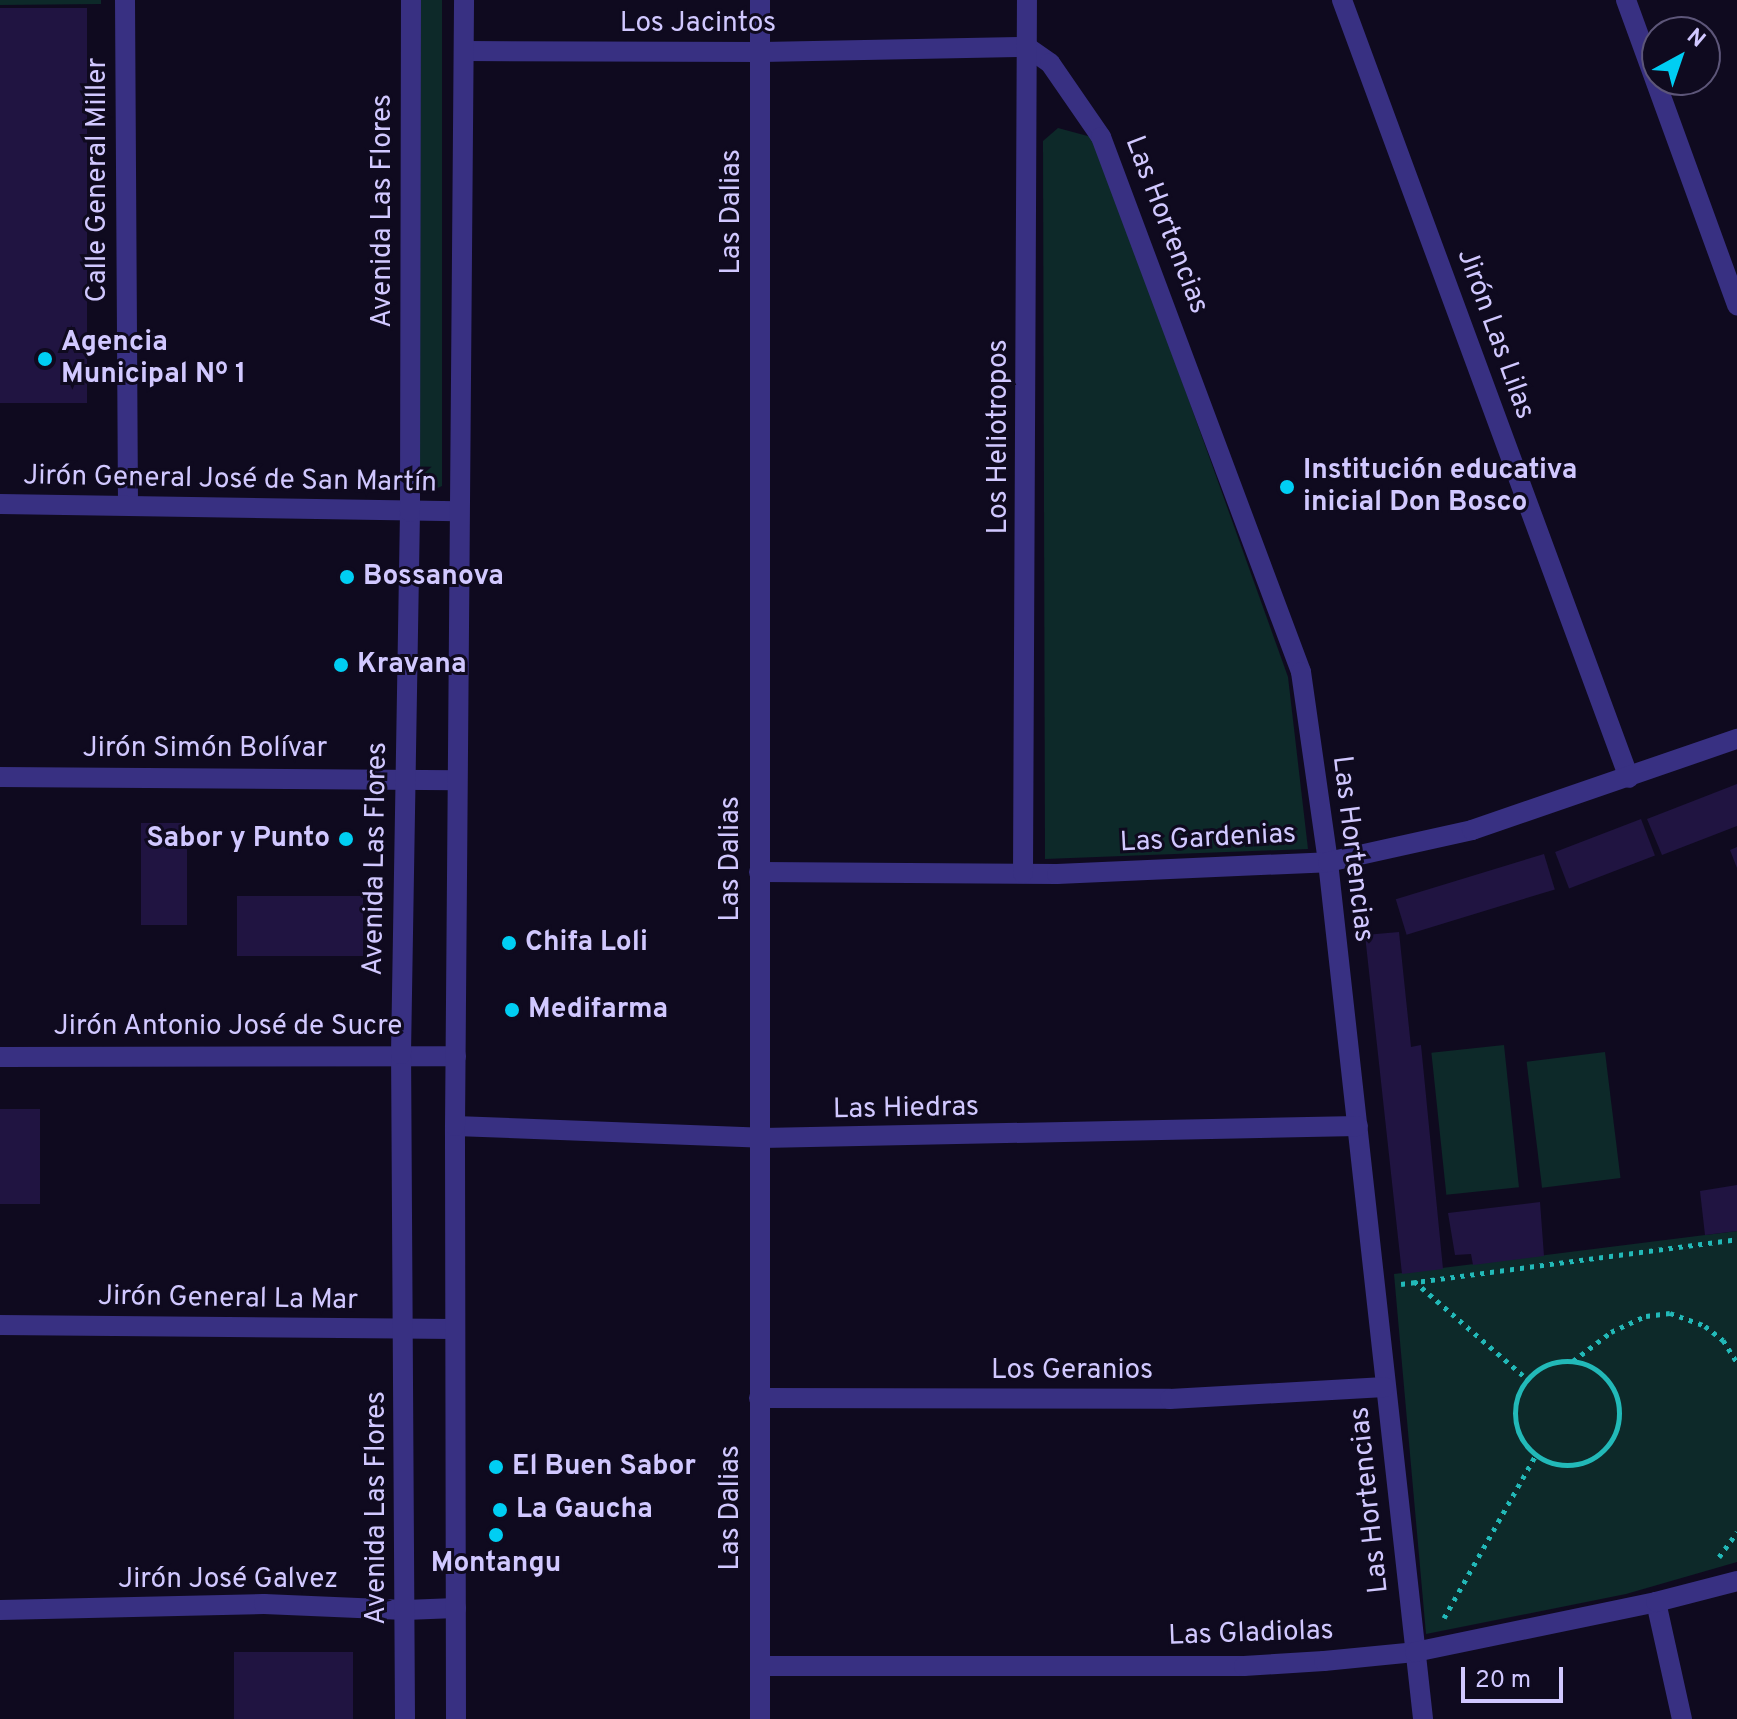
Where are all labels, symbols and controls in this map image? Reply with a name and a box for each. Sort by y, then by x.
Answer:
street label: Los Jacintos [620,7,776,41]
north arrow [1641,16,1721,96]
text: N [1681,23,1710,54]
street label: Calle General Miller [81,58,115,302]
street label: Avenida Las Flores [366,94,400,328]
street label: Las Hortencias [1117,132,1215,318]
street label: Las Dalias [715,149,749,275]
street label: Jirón Las Lilas [1449,244,1541,424]
place label: Agencia Municipal Nº 1 [61,326,246,392]
street label: Los Heliotropos [982,339,1016,535]
marker: Agencia Municipal Nº 1 [36,350,54,368]
place label: Institución educativa inicial Don Bosco [1303,454,1577,520]
street label: Jirón General José de San Martín [23,460,437,500]
marker: Institución educativa inicial Don Bosco [1278,478,1296,496]
place label: Bossanova [363,560,504,594]
marker: Bossanova [338,568,356,586]
place label: Kravana [357,648,466,682]
marker: Kravana [332,656,350,674]
street label: Jirón Simón Bolívar [83,732,327,766]
street label: Avenida Las Flores [357,742,395,976]
street label: Las Hortencias [1324,754,1380,944]
street label: Las Dalias [714,796,748,922]
street label: Las Gardenias [1119,818,1297,860]
place label: Sabor y Punto [146,822,330,856]
marker: Sabor y Punto [337,830,355,848]
place label: Chifa Loli [525,926,648,960]
marker: Chifa Loli [500,934,518,952]
place label: Medifarma [528,993,668,1027]
marker: Medifarma [503,1001,521,1019]
street label: Jirón Antonio José de Sucre [53,1010,403,1044]
street label: Las Hiedras [833,1091,979,1127]
street label: Jirón General La Mar [98,1280,358,1318]
street label: Los Geranios [991,1354,1153,1388]
street label: Avenida Las Flores [360,1391,394,1625]
street label: Las Hortencias [1344,1405,1396,1595]
street label: Las Dalias [714,1445,748,1571]
place label: El Buen Sabor [512,1450,696,1484]
marker: El Buen Sabor [487,1458,505,1476]
place label: La Gaucha [516,1493,653,1527]
marker: La Gaucha [491,1501,509,1519]
marker: Montangu [487,1526,505,1544]
place label: Montangu [431,1547,561,1581]
street label: Jirón José Galvez [118,1563,338,1597]
street label: Las Gladiolas [1168,1614,1334,1654]
scale bar [1465,1651,1567,1701]
text: 20 m [1475,1666,1531,1696]

